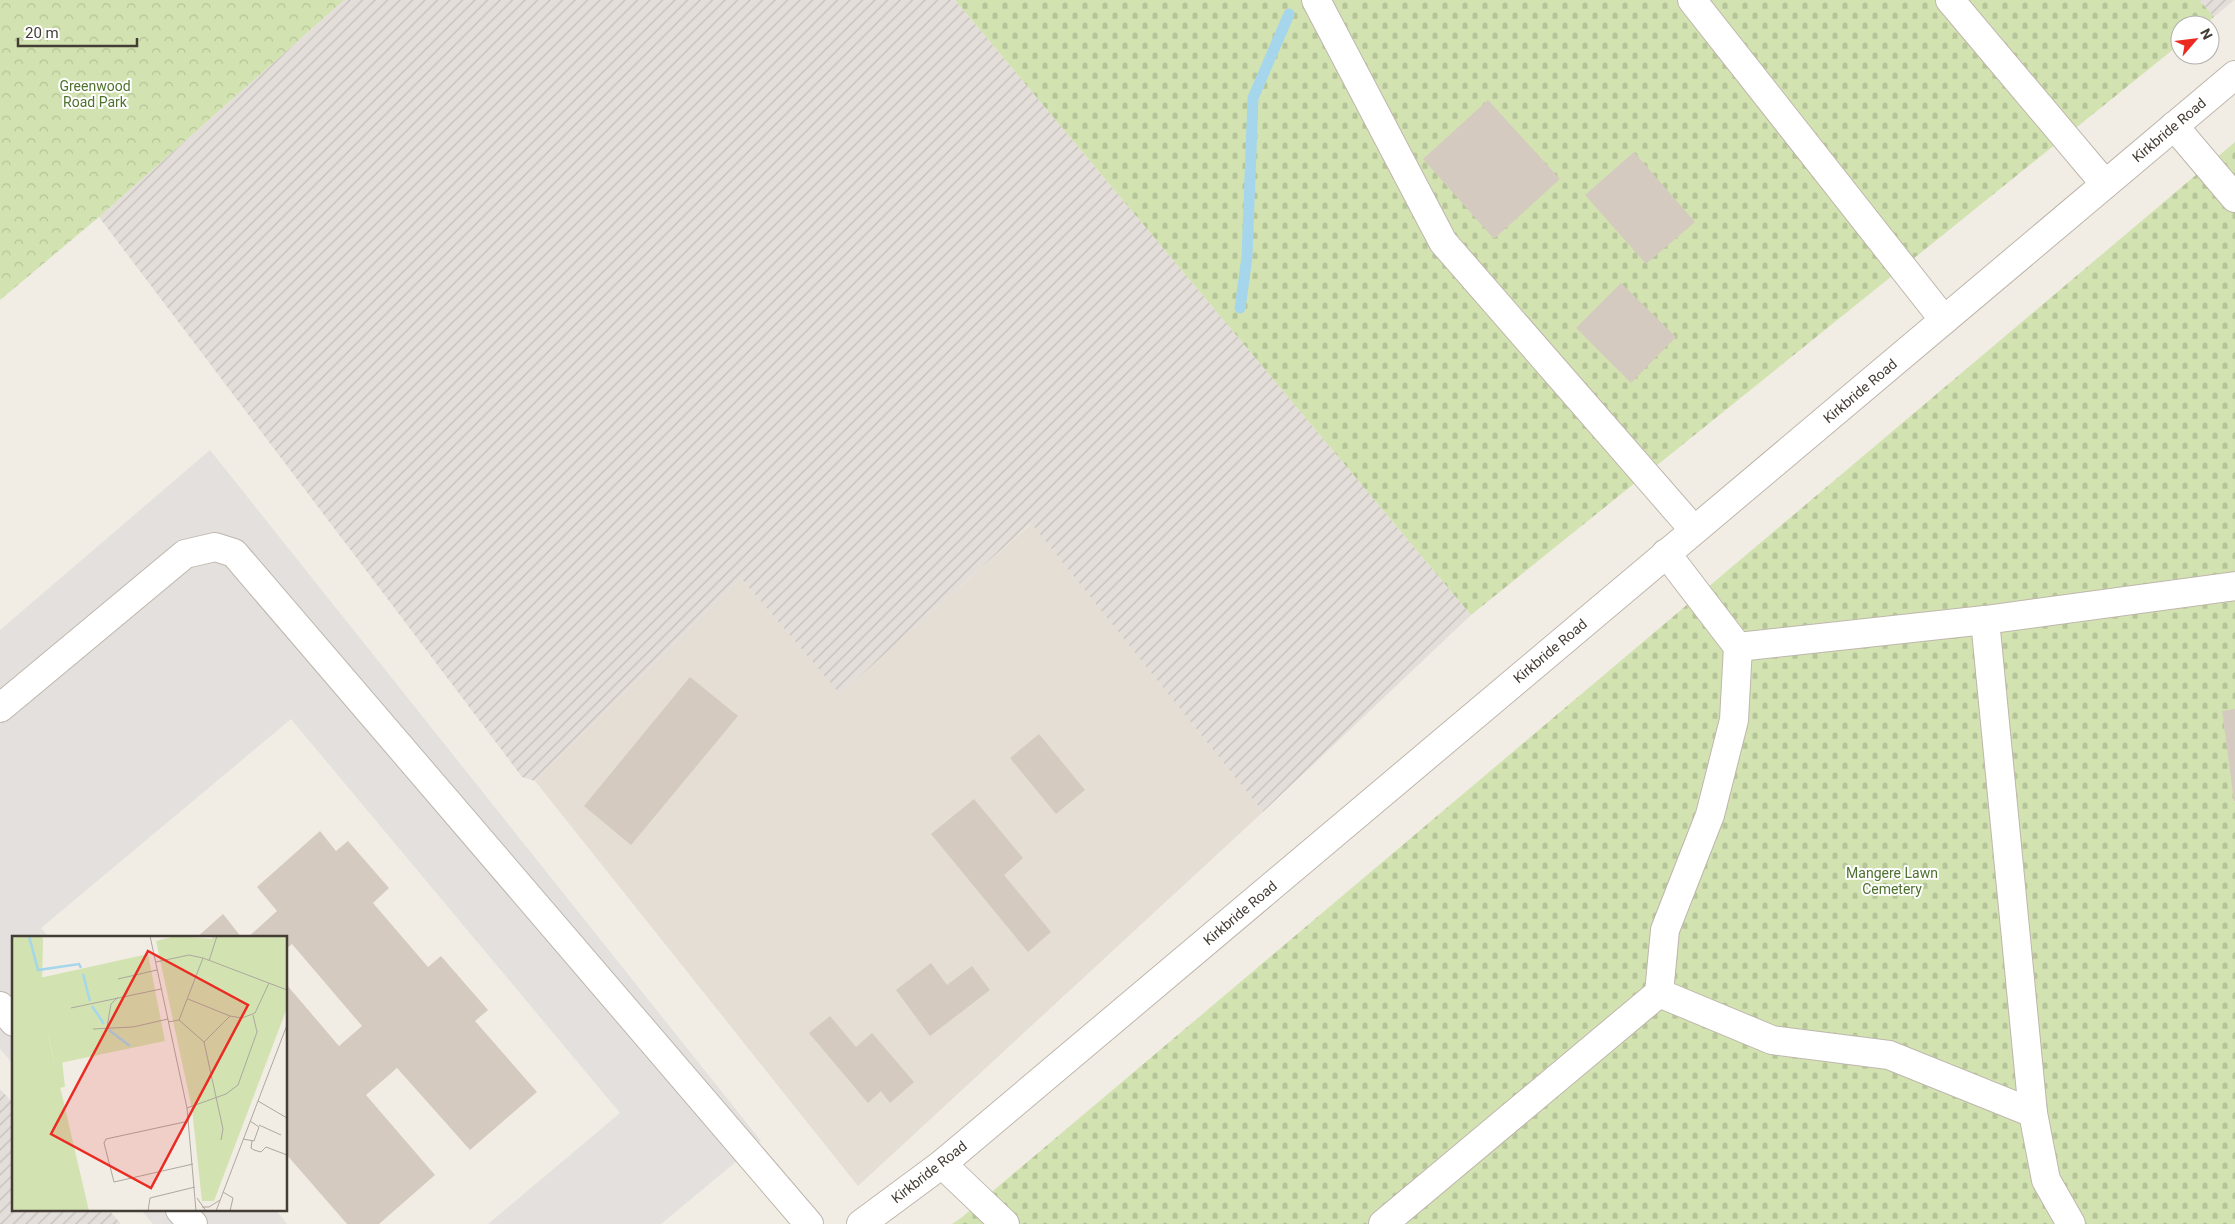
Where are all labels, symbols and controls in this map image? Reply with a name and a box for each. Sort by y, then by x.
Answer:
scale bar [18,15,136,47]
north arrow [2170,15,2220,65]
text: 20 m [25,24,59,42]
text: N [2197,26,2216,42]
park label: Greenwood Road Park [59,78,131,110]
street label: Kirkbride Road [2129,95,2209,165]
street label: Kirkbride Road [1820,356,1900,426]
street label: Kirkbride Road [1510,616,1590,686]
park label: Mangere Lawn Cemetery [1846,865,1938,897]
street label: Kirkbride Road [1200,878,1280,948]
inset map [12,936,288,1212]
street label: Kirkbride Road [888,1138,970,1206]

